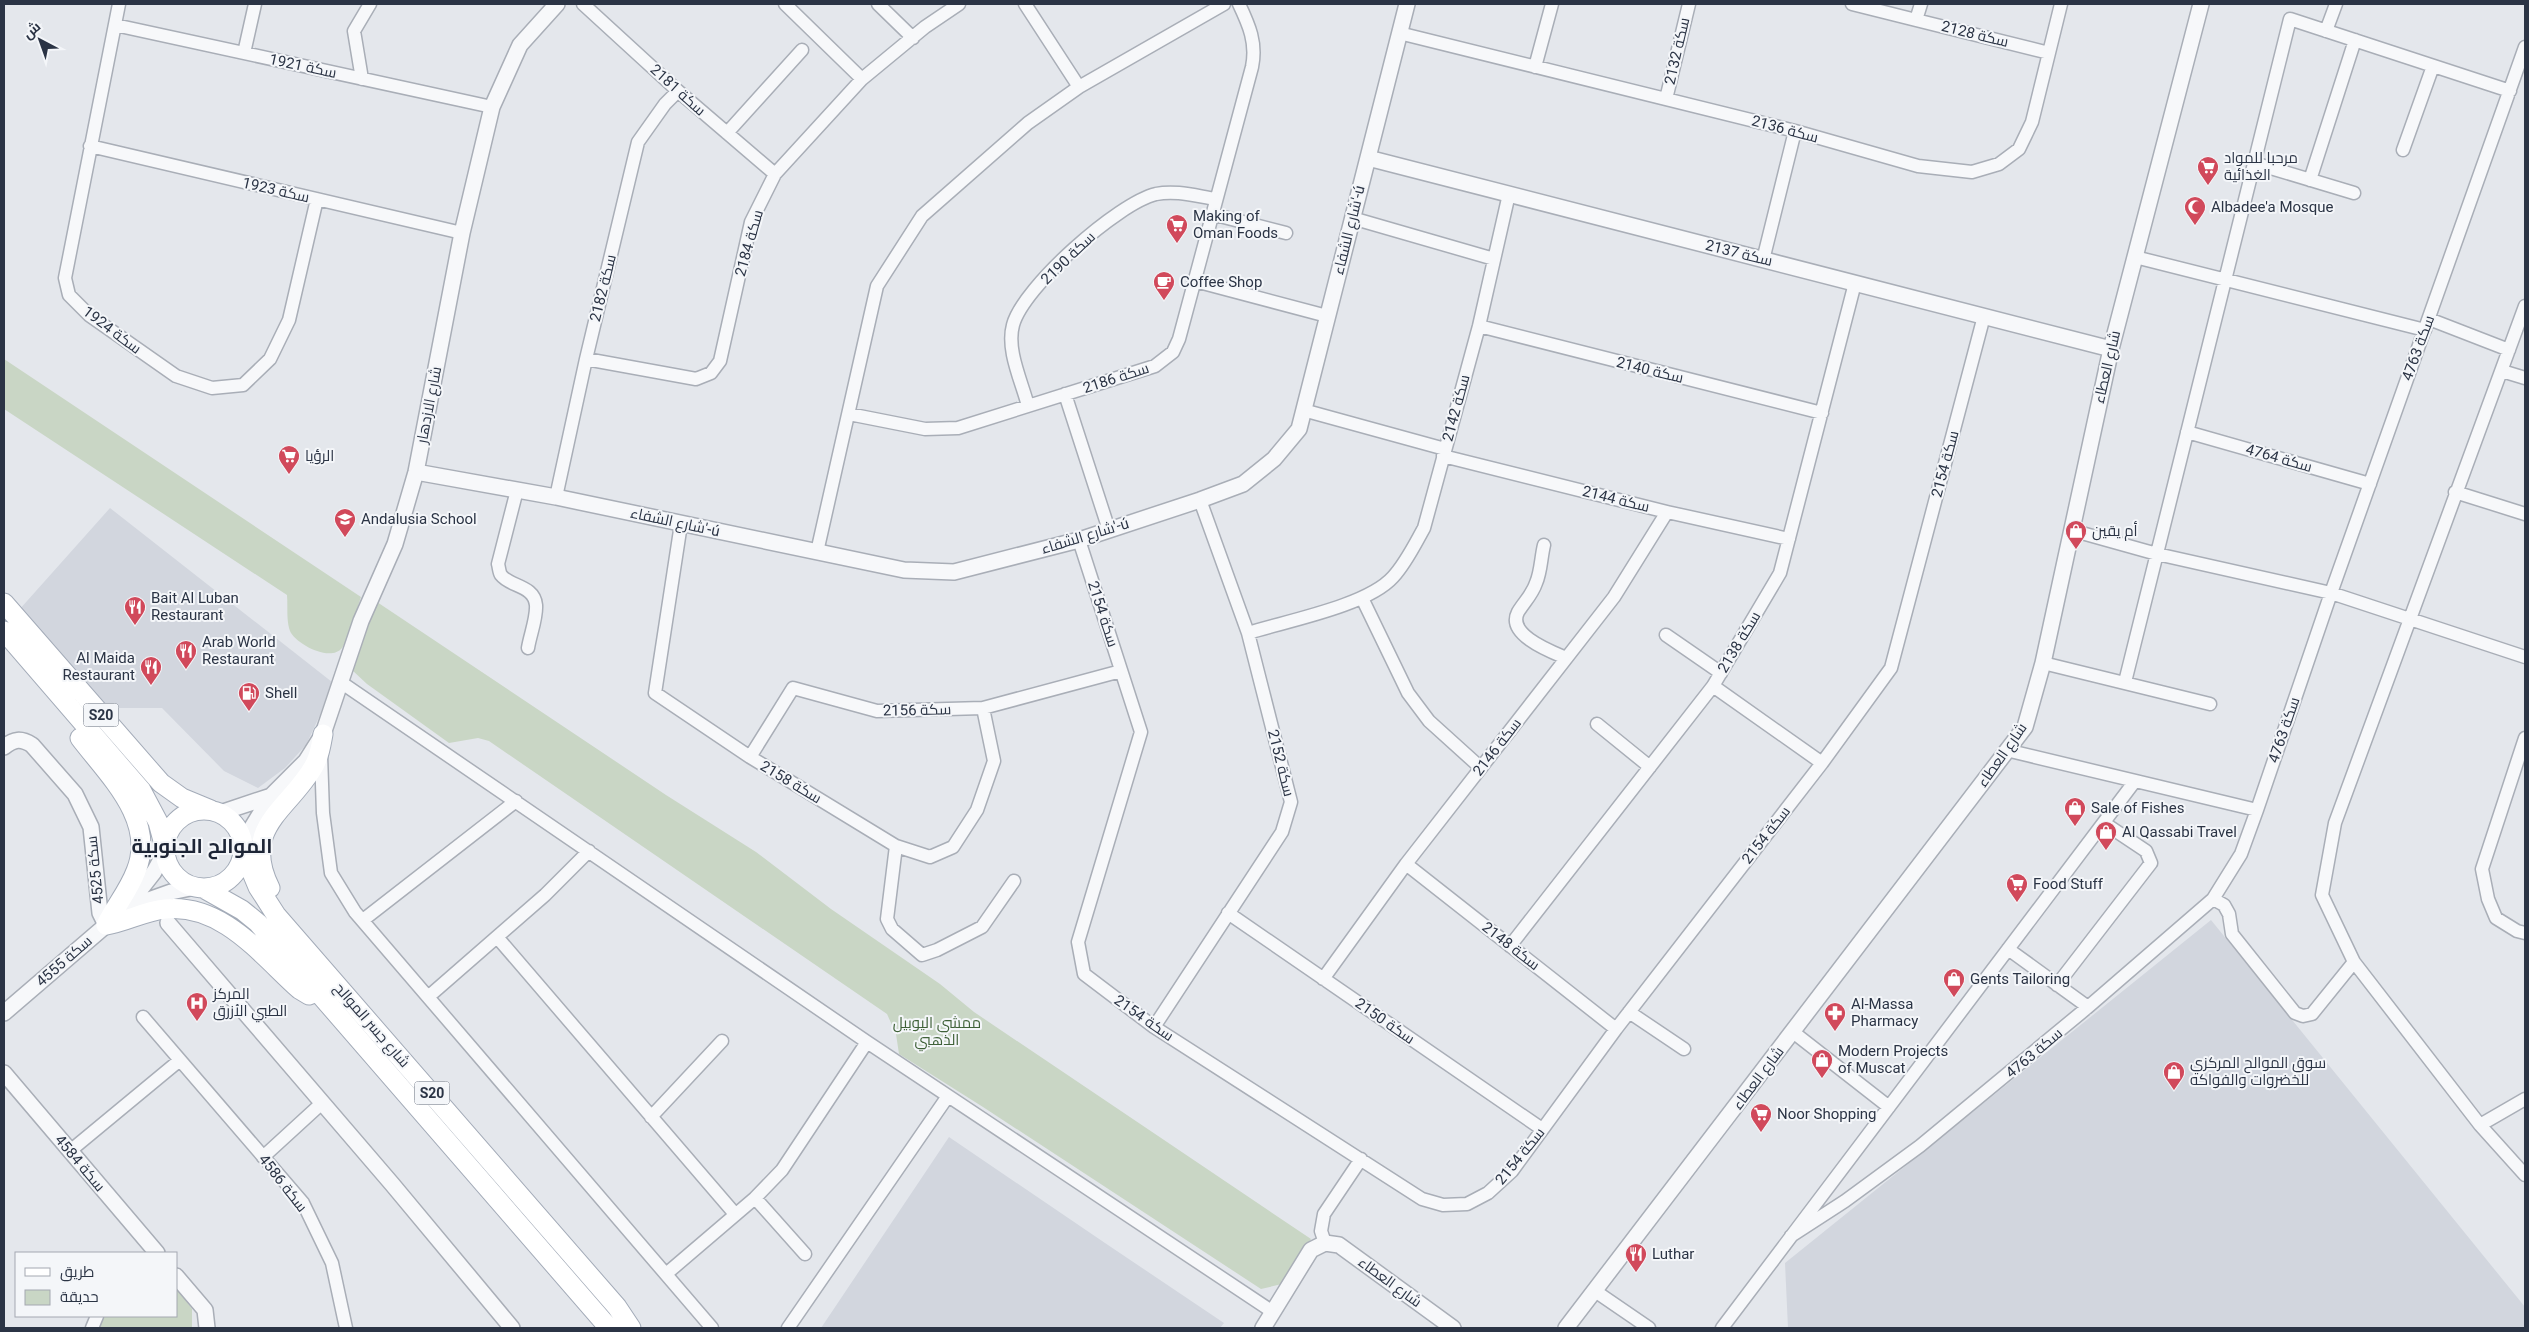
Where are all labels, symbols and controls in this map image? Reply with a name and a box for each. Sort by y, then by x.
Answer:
north arrow [15,15,65,65]
street label: سكة 2132 [1661,16,1693,86]
street label: سكة 2128 [1940,17,2010,51]
text: ش [19,18,44,43]
street label: سكة 1921 [268,50,338,82]
street label: سكة 2181 [647,60,709,120]
street label: سكة 2136 [1750,111,1820,147]
place label: مرحبا للمواد الغذائية [2224,149,2298,184]
supermarket icon: مرحبا للمواد الغذائية [2196,155,2220,186]
street label: سكة 1923 [241,174,311,206]
street label: شارع الشفاء'-ú [1329,184,1371,277]
mosque icon: Albadee'a Mosque [2183,195,2207,226]
place label: Albadee'a Mosque [2211,198,2334,216]
place label: Making of Oman Foods [1193,207,1278,242]
street label: سكة 2184 [731,208,767,278]
supermarket icon: Making of Oman Foods [1165,213,1189,244]
street label: سكة 2190 [1037,228,1099,288]
street label: سكة 2137 [1704,236,1774,270]
street label: سكة 2182 [586,253,620,323]
cafe icon: Coffee Shop [1152,270,1176,301]
place label: Coffee Shop [1180,273,1262,291]
street label: سكة 1924 [79,302,145,358]
street label: سكة 4763 [2398,313,2438,383]
street label: شارع العطاء [2090,329,2126,406]
street label: سكة 2140 [1615,353,1685,387]
street label: سكة 2186 [1081,359,1151,397]
street label: شارع الازدهار [413,365,447,446]
street label: سكة 2142 [1438,373,1474,443]
street label: سكة 2154 [1927,429,1963,499]
street label: سكة 4764 [2244,440,2314,476]
supermarket icon: الرؤيا [277,444,301,475]
place label: الرؤيا [305,447,334,465]
street label: سكة 2144 [1581,482,1651,516]
street label: شارع الشفاء'-ú [628,504,721,542]
school or university icon: Andalusia School [333,507,357,538]
place label: Andalusia School [361,510,477,528]
street label: شارع الشفاء'-ú [1039,514,1132,560]
shop icon: أم يقين [2064,519,2088,550]
place label: أم يقين [2092,521,2138,541]
street label: سكة 2154 [1084,579,1122,649]
place label: Bait Al Luban Restaurant [151,589,239,624]
restaurant icon: Bait Al Luban Restaurant [123,595,147,626]
street label: سكة 2138 [1714,608,1764,676]
place label: Arab World Restaurant [202,633,276,668]
restaurant icon: Arab World Restaurant [174,639,198,670]
place label: Al Maida Restaurant [63,649,135,684]
restaurant icon: Al Maida Restaurant [139,655,163,686]
fuel station icon: Shell [237,681,261,712]
place label: Shell [265,684,297,702]
street label: سكة 4763 [2264,695,2304,765]
street label: سكة 2156 [883,700,951,720]
road number: S20 [84,704,118,726]
street label: سكة 2146 [1469,715,1525,779]
street label: شارع العطاء [1973,719,2032,792]
street label: سكة 2152 [1264,728,1298,798]
street label: سكة 2158 [757,757,825,807]
shop icon: Sale of Fishes [2063,796,2087,827]
place label: Sale of Fishes [2091,799,2185,817]
street label: سكة 2154 [1738,803,1794,867]
shop icon: Al Qassabi Travel [2094,820,2118,851]
place label: Al Qassabi Travel [2122,823,2237,841]
district label: الموالح الجنوبية [132,834,272,860]
street label: سكة 4525 [82,835,108,905]
supermarket icon: Food Stuff [2005,872,2029,903]
place label: Food Stuff [2033,875,2104,893]
street label: سكة 2148 [1479,918,1543,974]
street label: سكة 4555 [32,932,96,990]
shop icon: Gents Tailoring [1942,967,1966,998]
place label: Gents Tailoring [1970,970,2070,988]
street label: شارع جسر الموالح [329,979,414,1072]
place label: المركز الطبي الأزرق [212,985,287,1023]
hospital icon: المركز الطبي الأزرق [185,991,209,1022]
street label: سكة 2154 [1111,991,1177,1045]
street label: سكة 2150 [1352,994,1418,1048]
place label: Al-Massa Pharmacy [1851,995,1918,1030]
pharmacy icon: Al-Massa Pharmacy [1823,1001,1847,1032]
park label: ممشى اليوبيل الذهبي [893,1014,981,1052]
street label: سكة 4763 [2002,1024,2066,1082]
place label: Modern Projects of Muscat [1838,1042,1948,1077]
street label: شارع العطاء [1728,1043,1789,1114]
shop icon: Modern Projects of Muscat [1810,1048,1834,1079]
place label: سوق الموالح المركزي للخضروات والفواكه [2190,1054,2326,1089]
shop icon: سوق الموالح المركزي للخضروات والفواكه [2162,1060,2186,1091]
road number: S20 [414,1082,450,1104]
supermarket icon: Noor Shopping [1749,1102,1773,1133]
place label: Noor Shopping [1777,1105,1877,1123]
street label: سكة 2154 [1491,1124,1549,1188]
street label: سكة 4584 [51,1131,109,1195]
street label: سكة 4586 [255,1151,311,1215]
restaurant icon: Luthar [1624,1242,1648,1273]
place label: Luthar [1652,1245,1694,1263]
legend [15,1252,178,1317]
street label: شارع العطاء [1353,1253,1425,1313]
text: طريق [60,1263,94,1282]
text: حديقة [60,1288,99,1306]

